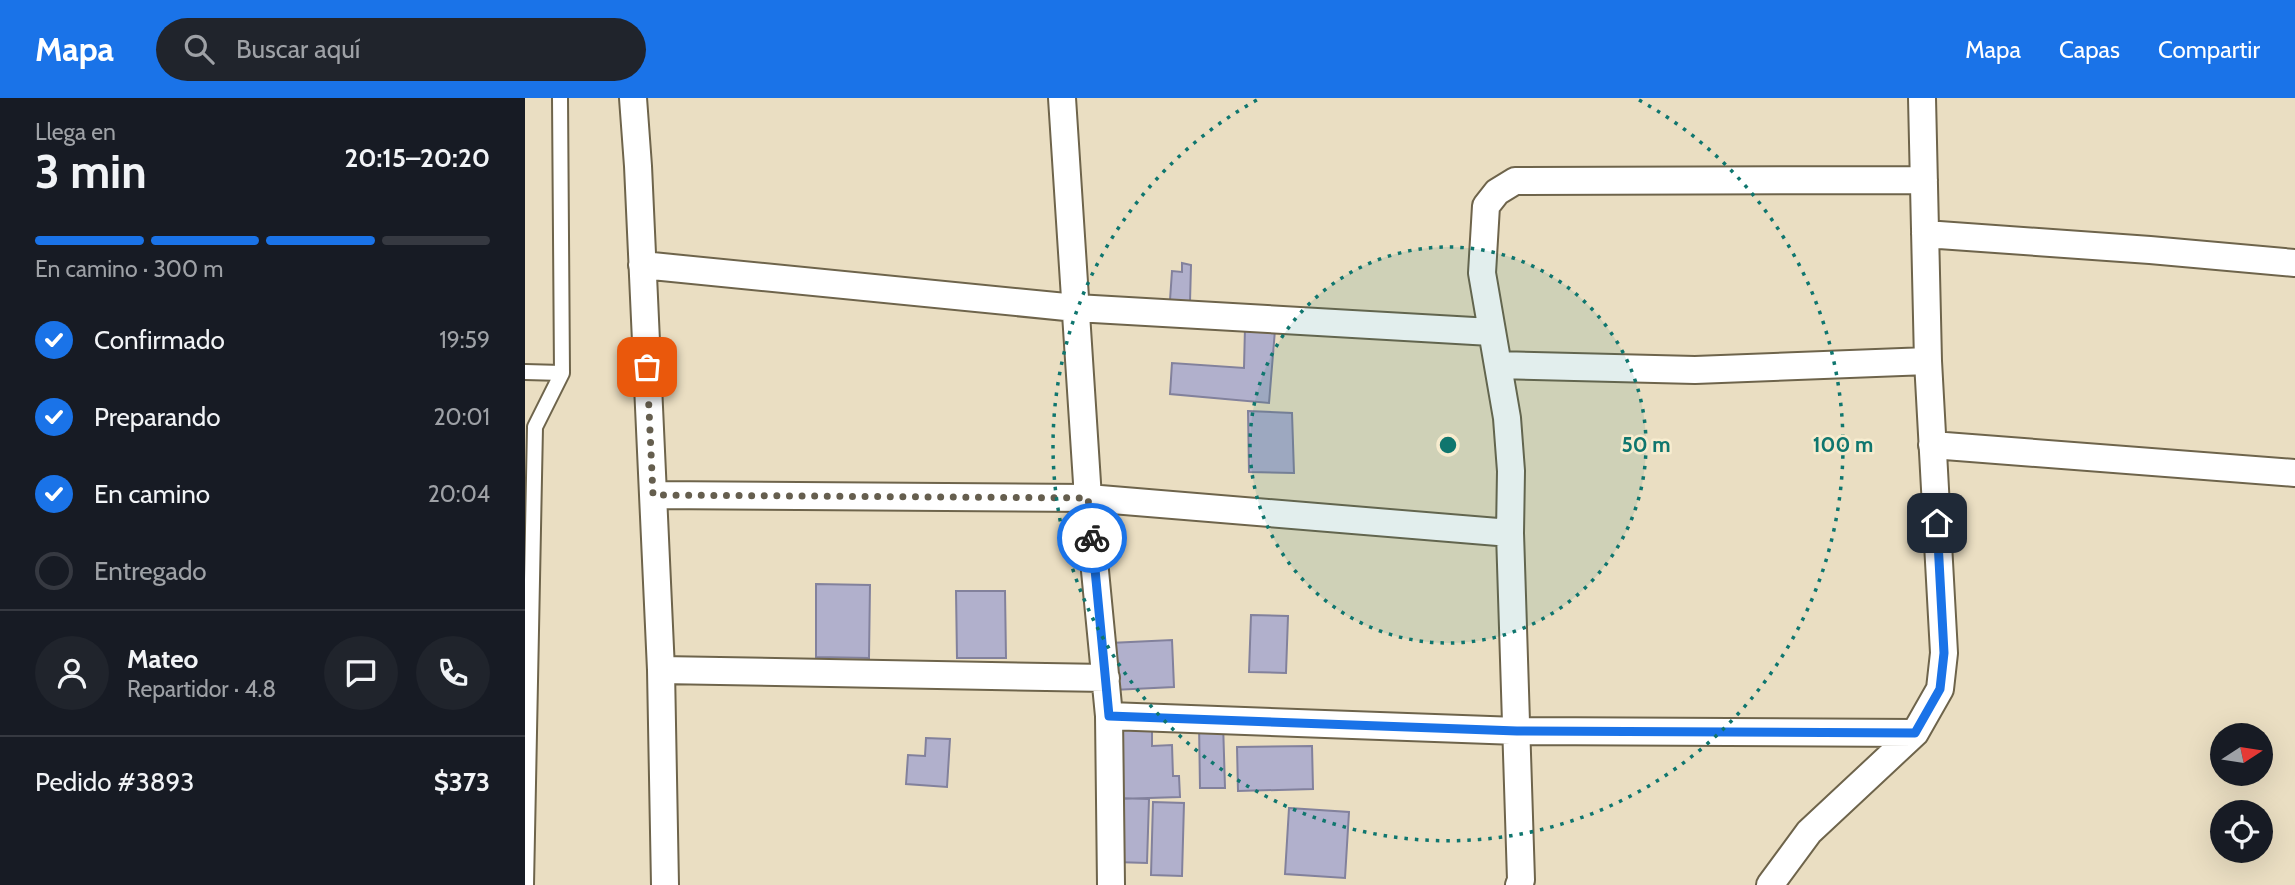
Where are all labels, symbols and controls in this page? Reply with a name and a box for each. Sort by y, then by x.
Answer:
search box [156,18,646,81]
text: Mapa [35,29,114,69]
icon: search [180,30,218,68]
text: Buscar aquí [236,33,360,65]
text: Mapa [1965,35,2021,64]
text: Capas [2059,35,2120,64]
text: Compartir [2158,35,2260,64]
text: Llega en [35,118,116,146]
text: 20:15–20:20 [344,142,490,174]
text: 3 min [35,144,147,200]
text: En camino · 300 m [35,255,223,283]
icon: check [35,321,73,359]
text: Confirmado [94,324,225,356]
text: 19:59 [439,326,490,354]
pin [617,337,677,397]
icon: bag [628,348,666,386]
icon: check [35,398,73,436]
text: Preparando [94,401,221,433]
text: 20:01 [434,403,490,431]
text: 50 m [1621,432,1671,457]
text: 100 m [1813,432,1873,457]
centre of rings [1436,433,1460,457]
icon: check [35,475,73,513]
text: En camino [94,478,210,510]
text: 20:04 [428,480,490,508]
pin [1907,493,1967,553]
courier [1057,503,1127,573]
icon: home [1918,504,1956,542]
icon: bike [1073,519,1111,557]
text: Entregado [94,555,207,587]
button: person [35,636,109,710]
button: chat [324,636,398,710]
button: phone [416,636,490,710]
text: Mateo [127,643,198,675]
text: Repartidor · 4.8 [127,675,276,703]
north arrow [2210,723,2273,786]
map controls [2210,723,2273,863]
text: Pedido #3893 [35,766,194,798]
text: $373 [434,766,490,798]
button: locate [2210,800,2273,863]

